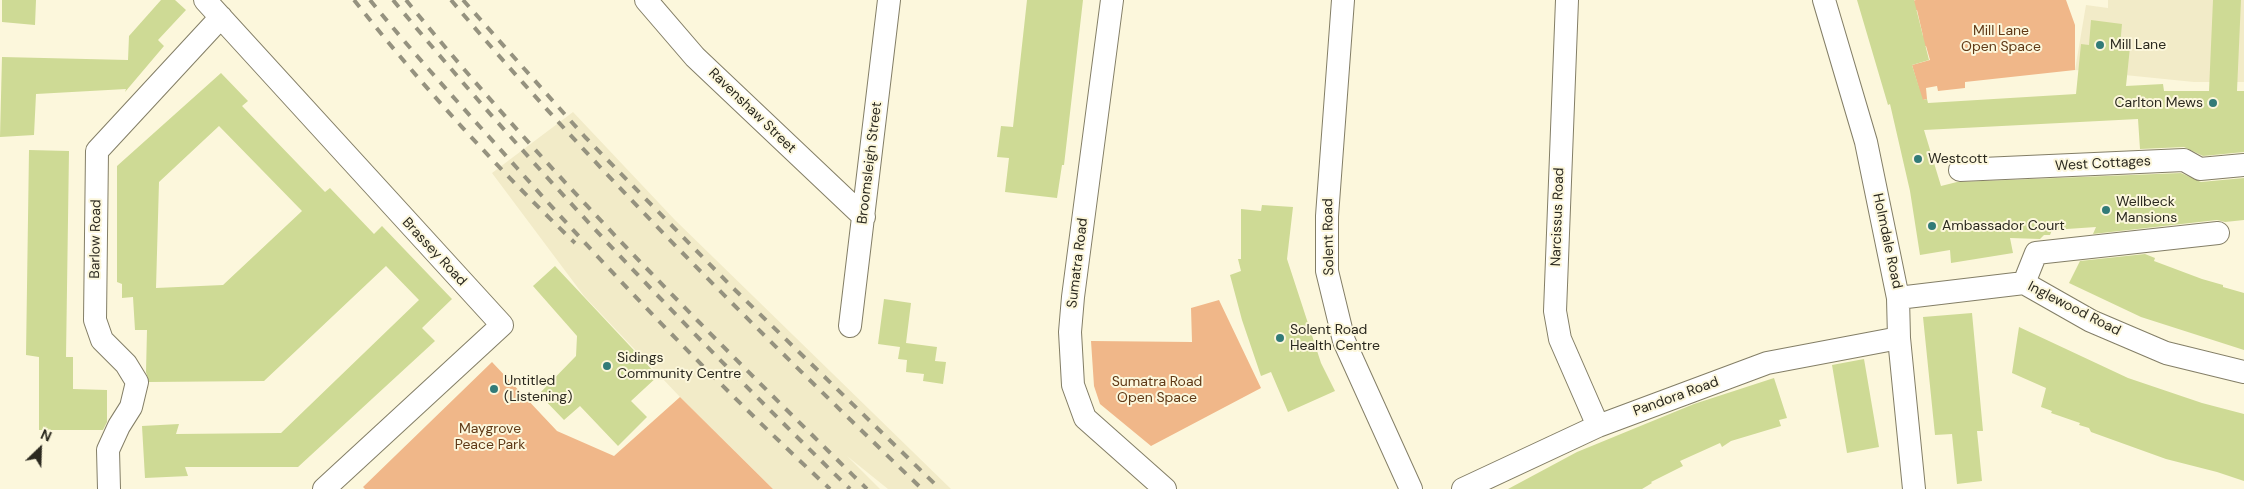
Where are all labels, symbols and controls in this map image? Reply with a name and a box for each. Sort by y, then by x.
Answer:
park label: Mill Lane Open Space [1961,23,2041,56]
place label: Mill Lane [2110,37,2166,53]
marker: Mill Lane [2094,39,2106,51]
street label: Ravenshaw Street [705,65,799,157]
place label: Carlton Mews [2115,95,2203,111]
marker: Carlton Mews [2207,97,2219,109]
street label: Broomsleigh Street [854,101,886,225]
place label: Westcott [1928,151,1988,167]
marker: Westcott [1912,153,1924,165]
street label: West Cottages [2055,153,2151,175]
street label: Narcissus Road [1548,167,1568,267]
street label: Holmdale Road [1869,192,1905,290]
place label: Wellbeck Mansions [2116,194,2177,226]
street label: Solent Road [1320,198,1338,276]
street label: Barlow Road [87,199,105,279]
marker: Wellbeck Mansions [2100,204,2112,216]
street label: Brassey Road [398,214,470,290]
street label: Sumatra Road [1064,217,1092,309]
place label: Ambassador Court [1942,218,2065,234]
marker: Ambassador Court [1926,220,1938,232]
street label: Inglewood Road [2025,278,2123,340]
place label: Solent Road Health Centre [1290,322,1380,354]
marker: Solent Road Health Centre [1274,332,1286,344]
place label: Sidings Community Centre [617,350,741,382]
marker: Sidings Community Centre [601,360,613,372]
place label: Untitled (Listening) [504,373,572,406]
park label: Sumatra Road Open Space [1112,374,1202,407]
street label: Pandora Road [1631,374,1721,420]
marker: Untitled (Listening) [488,383,500,395]
park label: Maygrove Peace Park [455,421,525,454]
north arrow [15,424,65,474]
text: N [38,425,54,446]

